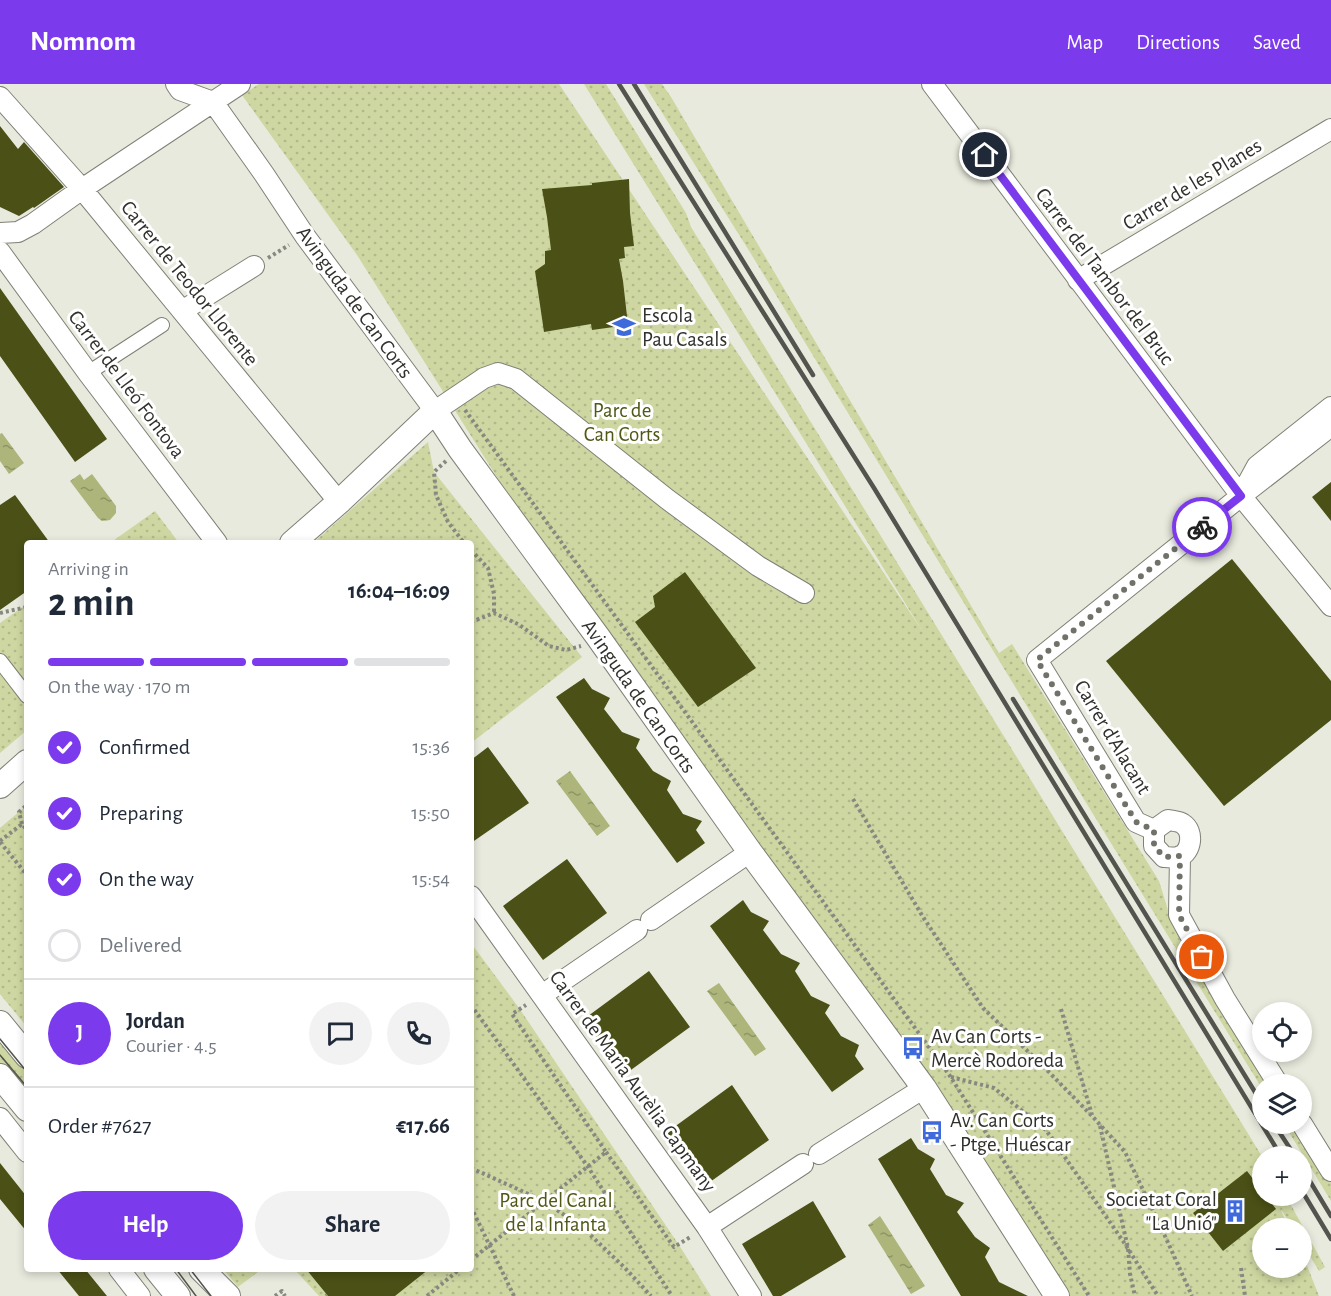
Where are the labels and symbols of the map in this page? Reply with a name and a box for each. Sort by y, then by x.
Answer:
pin [959,129,1010,180]
street label: Carrer de les Planes [1119,135,1265,234]
street label: Carrer del Tambor del Bruc [1031,184,1178,369]
street label: Carrer de Teodor Llorente [117,197,262,370]
street label: Avinguda de Can Corts [293,222,417,382]
place label: Escola Pau Casals [642,305,727,350]
street label: Carrer de Lleó Fontova [64,306,189,462]
school or university icon: Escola Pau Casals [611,314,637,340]
park label: Parc de Can Corts [584,400,660,445]
courier [1172,497,1232,557]
street label: Avinguda de Can Corts [578,616,699,777]
street label: Carrer d'Alacant [1070,677,1155,798]
pin [1176,931,1227,982]
street label: Carrer de Maria Aurèlia Capmany [545,967,720,1196]
place label: Av Can Corts - Mercè Rodoreda [931,1026,1064,1071]
bus stop icon: Av Can Corts - Mercè Rodoreda [900,1035,926,1061]
place label: Av. Can Corts - Ptge. Huéscar [950,1110,1071,1155]
bus stop icon: Av. Can Corts - Ptge. Huéscar [919,1119,945,1145]
place label: Societat Coral "La Unió" [1106,1189,1217,1234]
park label: Parc del Canal de la Infanta [499,1190,613,1235]
building icon: Societat Coral "La Unió" [1222,1198,1248,1224]

